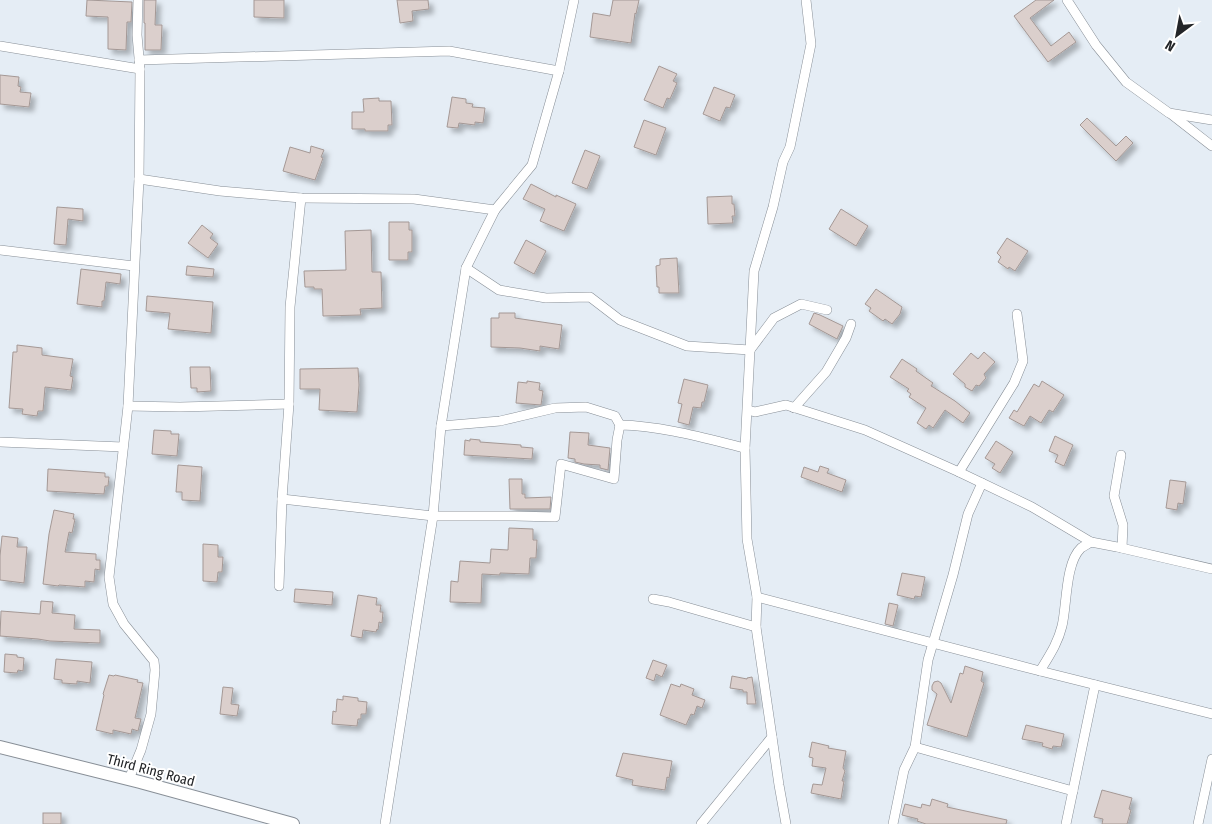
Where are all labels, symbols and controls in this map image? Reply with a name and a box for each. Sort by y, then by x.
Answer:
north arrow [1152,10,1202,60]
text: N [1162,36,1178,55]
street label: Third Ring Road [105,751,197,790]

